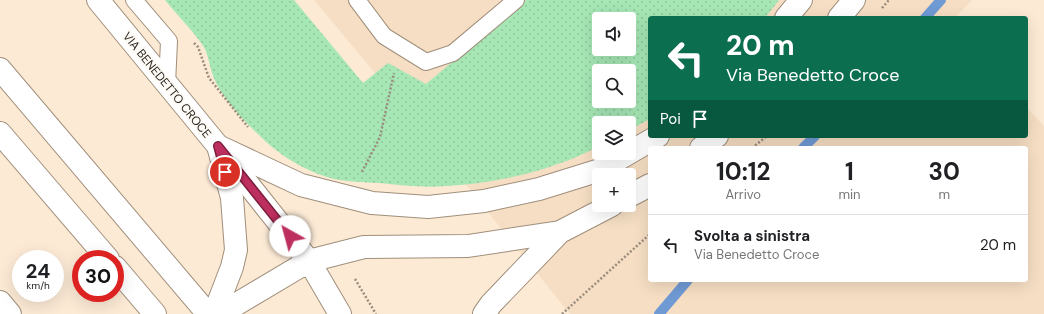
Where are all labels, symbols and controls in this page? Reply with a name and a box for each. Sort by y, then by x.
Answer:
map controls [592,12,636,212]
button: sound [592,12,636,56]
text: 20 m [726,27,795,64]
street label: VIA BENEDETTO CROCE [119,29,215,142]
icon: left [660,32,712,84]
text: Via Benedetto Croce [726,63,900,87]
button: search [592,64,636,108]
icon: arrive [689,108,711,130]
text: Poi [660,109,681,129]
button: layers [592,116,636,160]
pin [208,155,242,189]
text: 10:12 [716,156,770,187]
text: 1 [845,156,854,187]
text: 30 [929,156,960,187]
icon: arrive [214,161,236,183]
button: + [592,168,636,212]
text: Arrivo [725,186,761,203]
text: min [838,186,861,203]
text: m [938,186,950,203]
position arrow [269,215,311,257]
text: Svolta a sinistra [694,226,810,246]
icon: left [660,234,682,256]
text: 20 m [980,235,1016,255]
text: Via Benedetto Croce [694,246,819,263]
speed limit sign: 30 [72,250,124,302]
text: 24 [26,258,50,284]
text: km/h [26,279,50,292]

